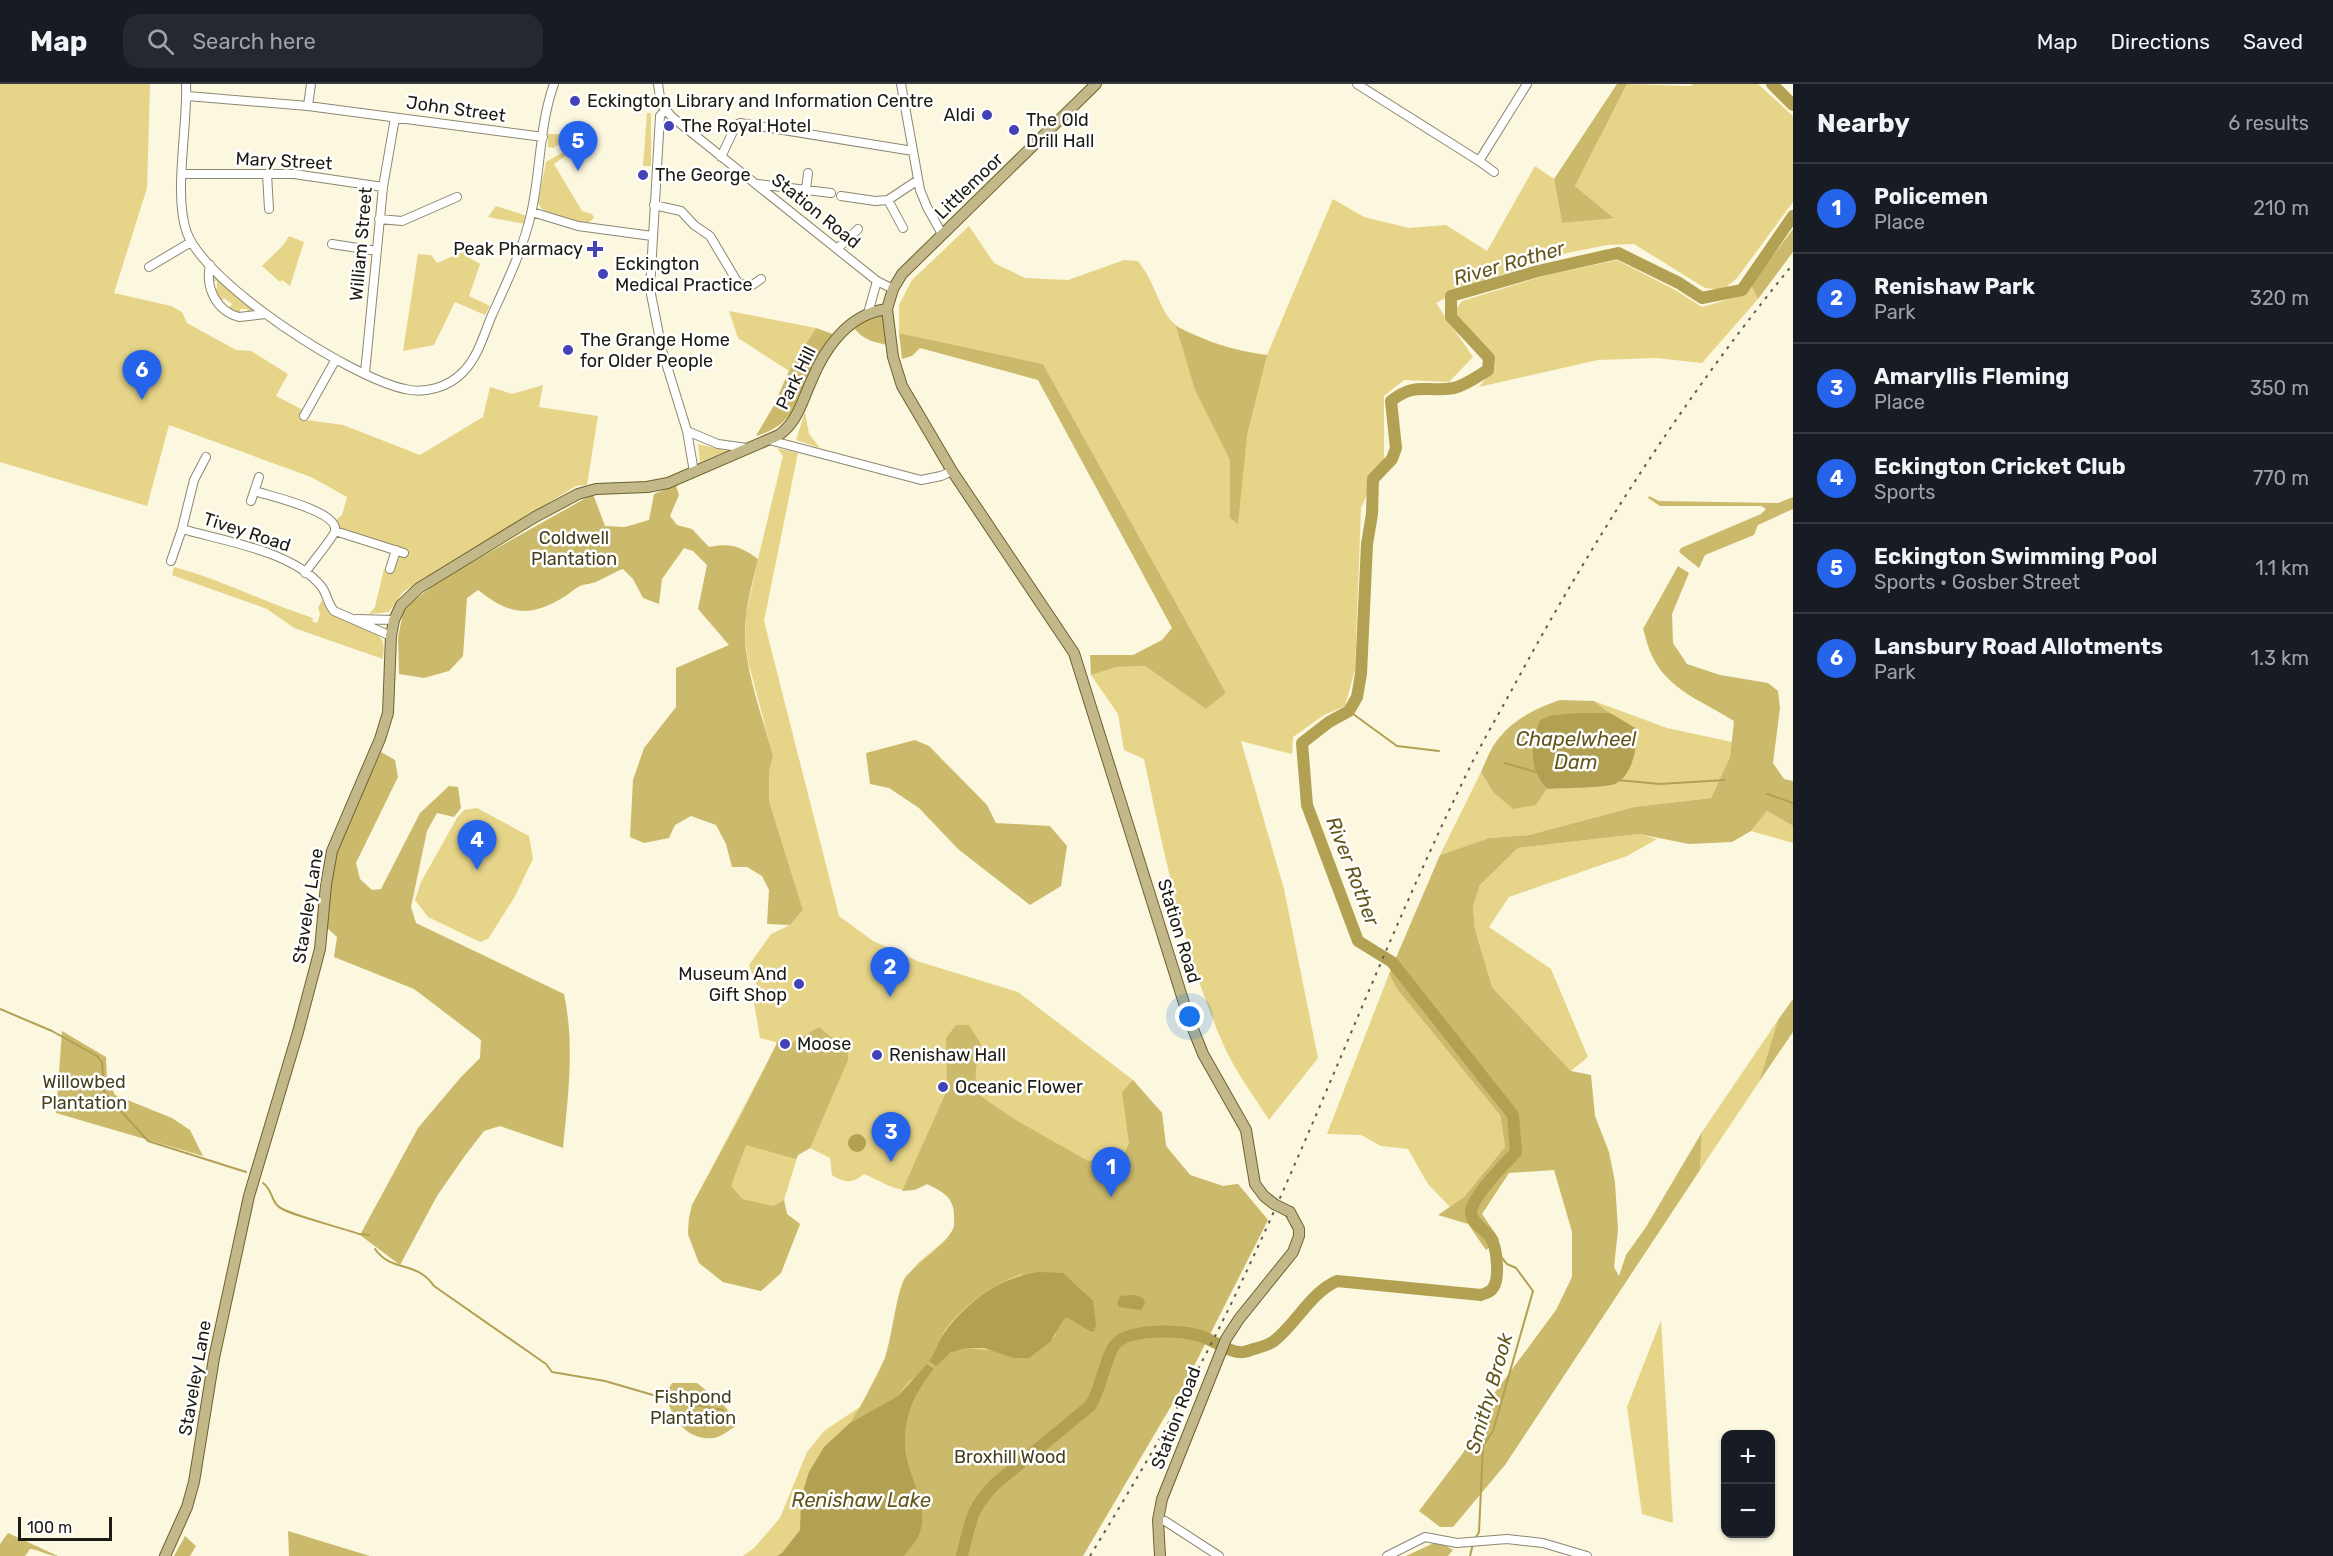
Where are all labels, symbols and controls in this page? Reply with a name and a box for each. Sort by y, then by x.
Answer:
search box [123,14,543,68]
text: Map [30,25,87,58]
icon: search [144,25,177,58]
text: Search here [192,28,316,55]
text: Map [2037,29,2078,54]
text: Directions [2111,29,2210,54]
text: Saved [2243,29,2303,54]
place label: Eckington Library and Information Centre [587,90,933,112]
street label: John Street [405,91,507,127]
marker: Eckington Library and Information Centre [568,94,582,108]
place label: Aldi [944,104,975,126]
marker: Aldi [980,108,994,122]
text: Nearby [1817,108,1910,139]
place label: The Old Drill Hall [1026,109,1094,152]
text: 6 results [2228,111,2309,135]
place label: The Royal Hotel [681,115,811,137]
marker: The Royal Hotel [662,119,676,133]
pin: 5 [558,122,598,171]
marker: The Old Drill Hall [1007,123,1021,137]
street label: Mary Street [235,147,333,175]
street label: Littlemoor [930,148,1008,224]
place label: The George [655,164,751,186]
marker: The George [636,168,650,182]
street label: Station Road [767,169,865,253]
text: Policemen [1874,183,1988,210]
street label: William Street [345,186,377,302]
text: 1 [1832,196,1841,220]
text: 210 m [2253,196,2309,220]
text: Place [1874,210,1925,234]
water label: River Rother [1450,235,1569,290]
place label: Peak Pharmacy [453,238,583,260]
marker: Peak Pharmacy [588,242,602,256]
place label: Eckington Medical Practice [615,253,753,296]
marker: Eckington Medical Practice [596,267,610,281]
text: Renishaw Park [1874,273,2035,300]
text: 2 [1830,286,1843,310]
text: 320 m [2250,286,2309,310]
text: Park [1874,300,1916,324]
place label: The Grange Home for Older People [580,329,730,372]
marker: The Grange Home for Older People [561,343,575,357]
street label: Park Hill [771,343,821,413]
pin: 6 [122,350,162,400]
text: Amaryllis Fleming [1874,363,2069,390]
text: 3 [1830,376,1843,400]
text: 350 m [2250,376,2309,400]
text: Place [1874,390,1925,414]
text: Eckington Cricket Club [1874,453,2126,480]
text: 4 [1830,466,1843,490]
text: 770 m [2253,466,2309,490]
text: Sports [1874,480,1935,504]
street label: Tivey Road [201,508,293,556]
park label: Coldwell Plantation [531,527,617,570]
text: Eckington Swimming Pool [1874,543,2157,570]
text: 5 [1830,556,1843,580]
text: 1.1 km [2255,556,2309,580]
text: Sports · Gosber Street [1874,570,2080,594]
text: Lansbury Road Allotments [1874,633,2163,660]
text: 6 [1830,646,1843,670]
text: 1.3 km [2250,646,2309,670]
text: Park [1874,660,1916,684]
water label: Chapelwheel Dam [1516,727,1637,774]
water label: River Rother [1321,813,1385,930]
pin: 4 [458,820,496,870]
street label: Staveley Lane [288,847,328,965]
street label: Station Road [1153,876,1205,986]
pin: 2 [870,948,910,997]
place label: Museum And Gift Shop [678,963,787,1006]
marker: Museum And Gift Shop [792,977,806,991]
your location [1175,1002,1204,1031]
place label: Moose [797,1033,851,1055]
marker: Moose [778,1037,792,1051]
place label: Renishaw Hall [889,1044,1006,1066]
marker: Renishaw Hall [870,1048,884,1062]
park label: Willowbed Plantation [41,1071,127,1114]
place label: Oceanic Flower [955,1076,1083,1098]
marker: Oceanic Flower [936,1080,950,1094]
pin: 3 [872,1112,910,1162]
pin: 1 [1092,1148,1130,1197]
street label: Staveley Lane [174,1319,216,1437]
water label: Smithy Brook [1460,1329,1518,1456]
street label: Station Road [1146,1364,1206,1472]
park label: Fishpond Plantation [650,1386,736,1429]
map controls [1721,1430,1775,1538]
button: + [1721,1430,1775,1484]
park label: Broxhill Wood [954,1446,1066,1468]
button: − [1721,1484,1775,1538]
water label: Renishaw Lake [791,1488,931,1512]
scale bar [18,1514,112,1542]
text: 100 m [27,1518,72,1537]

